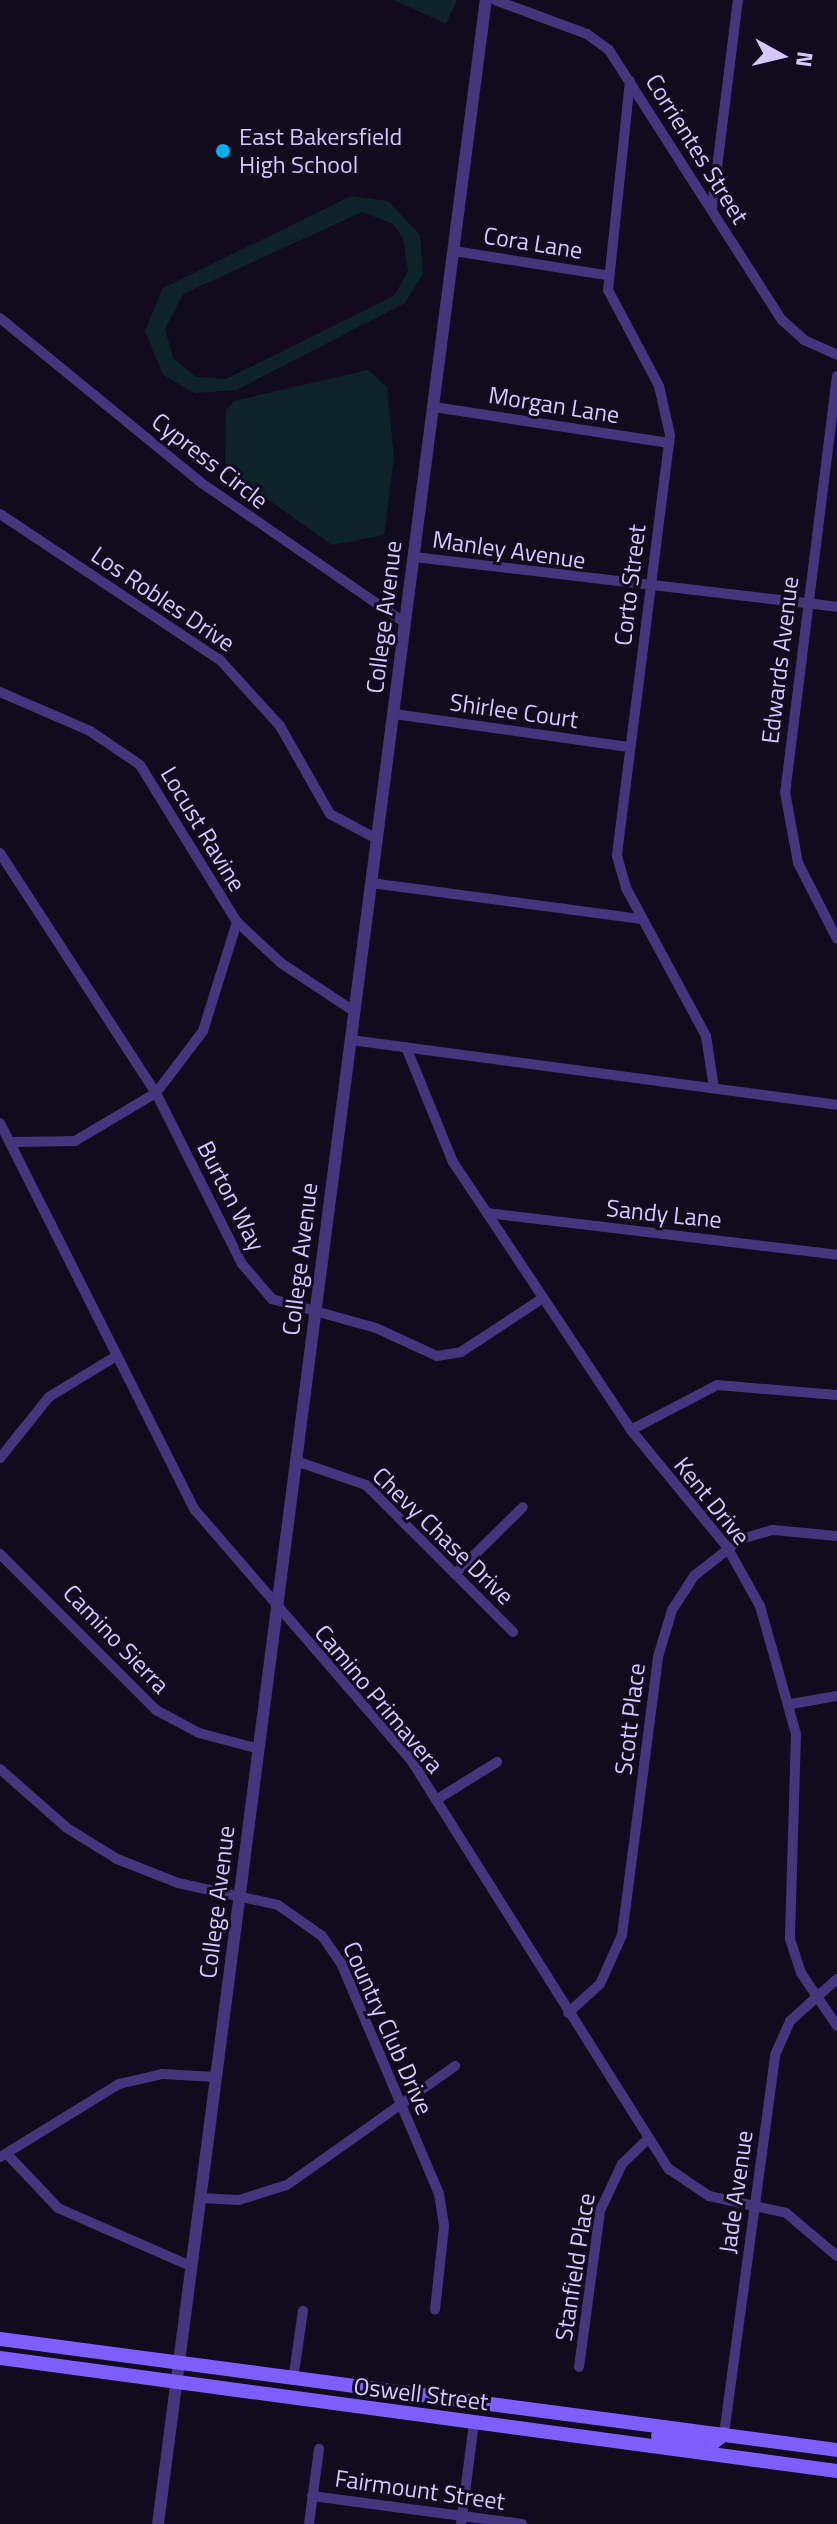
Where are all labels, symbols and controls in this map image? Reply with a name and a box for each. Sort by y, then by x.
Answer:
north arrow [741,16,821,96]
text: N [787,49,823,69]
street label: Corrientes Street [639,69,755,229]
place label: East Bakersfield High School [239,123,402,179]
marker: East Bakersfield High School [214,142,232,160]
street label: Cora Lane [482,221,584,265]
street label: Morgan Lane [487,380,621,430]
street label: Cypress Circle [146,407,274,515]
street label: Corto Street [608,523,652,647]
street label: Manley Avenue [431,525,587,575]
street label: College Avenue [360,539,408,695]
street label: Los Robles Drive [86,540,240,658]
street label: Edwards Avenue [755,575,805,745]
street label: Shirlee Court [448,688,580,734]
street label: Locust Ravine [154,761,252,897]
street label: Burton Way [191,1136,271,1256]
street label: College Avenue [276,1181,324,1337]
street label: Sandy Lane [605,1194,723,1234]
street label: Kent Drive [668,1451,756,1551]
street label: Chevy Chase Drive [366,1461,520,1611]
street label: Camino Sierra [57,1579,175,1699]
street label: Camino Primavera [309,1619,449,1779]
street label: Scott Place [609,1662,651,1776]
street label: College Avenue [193,1824,241,1980]
street label: Country Club Drive [337,1937,439,2119]
street label: Jade Avenue [713,2129,759,2255]
street label: Stanfield Place [549,2191,601,2343]
street label: Oswell Street [352,2371,490,2417]
street label: Fairmount Street [333,2464,507,2516]

